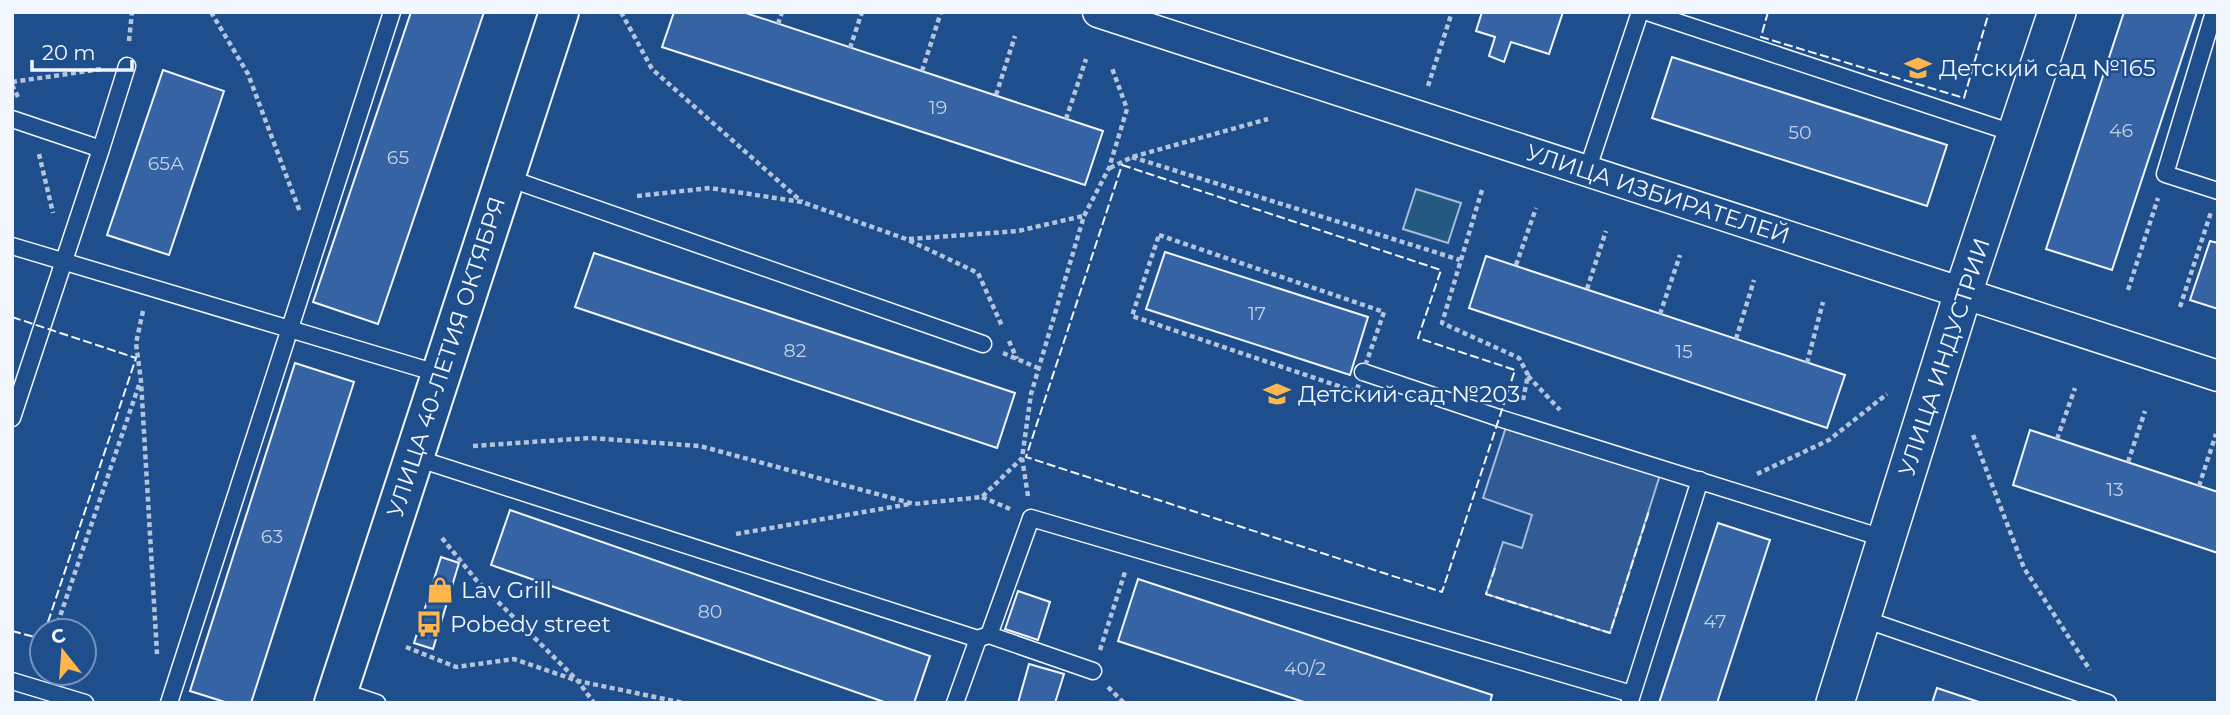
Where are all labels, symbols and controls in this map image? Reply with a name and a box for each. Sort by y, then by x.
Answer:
scale bar [32,28,131,72]
text: 20 m [42,40,96,65]
school or university icon: Детский сад №165 [1903,53,1933,83]
place label: Детский сад №165 [1939,54,2156,82]
house number: 19 [929,96,947,119]
house number: 46 [2109,119,2133,142]
house number: 50 [1788,121,1812,144]
street label: УЛИЦА ИЗБИРАТЕЛЕЙ [1523,138,1793,250]
house number: 65 [387,146,409,169]
house number: 65А [148,152,184,175]
street label: УЛИЦА 40-ЛЕТИЯ ОКТЯБРЯ [381,193,511,521]
street label: УЛИЦА ИНДУСТРИИ [1892,234,1996,480]
house number: 17 [1248,302,1266,325]
house number: 82 [784,339,807,362]
house number: 15 [1675,340,1693,363]
school or university icon: Детский сад №203 [1262,379,1292,409]
place label: Детский сад №203 [1298,380,1520,408]
house number: 13 [2106,478,2124,501]
house number: 63 [261,525,283,548]
shop icon: Lav Grill [425,575,455,605]
place label: Lav Grill [461,576,552,604]
house number: 80 [698,600,722,623]
bus stop icon: Pobedy street [414,609,444,639]
place label: Pobedy street [450,610,611,638]
house number: 47 [1704,610,1726,633]
north arrow [28,617,98,687]
text: С [48,623,68,649]
house number: 40/2 [1284,657,1326,680]

